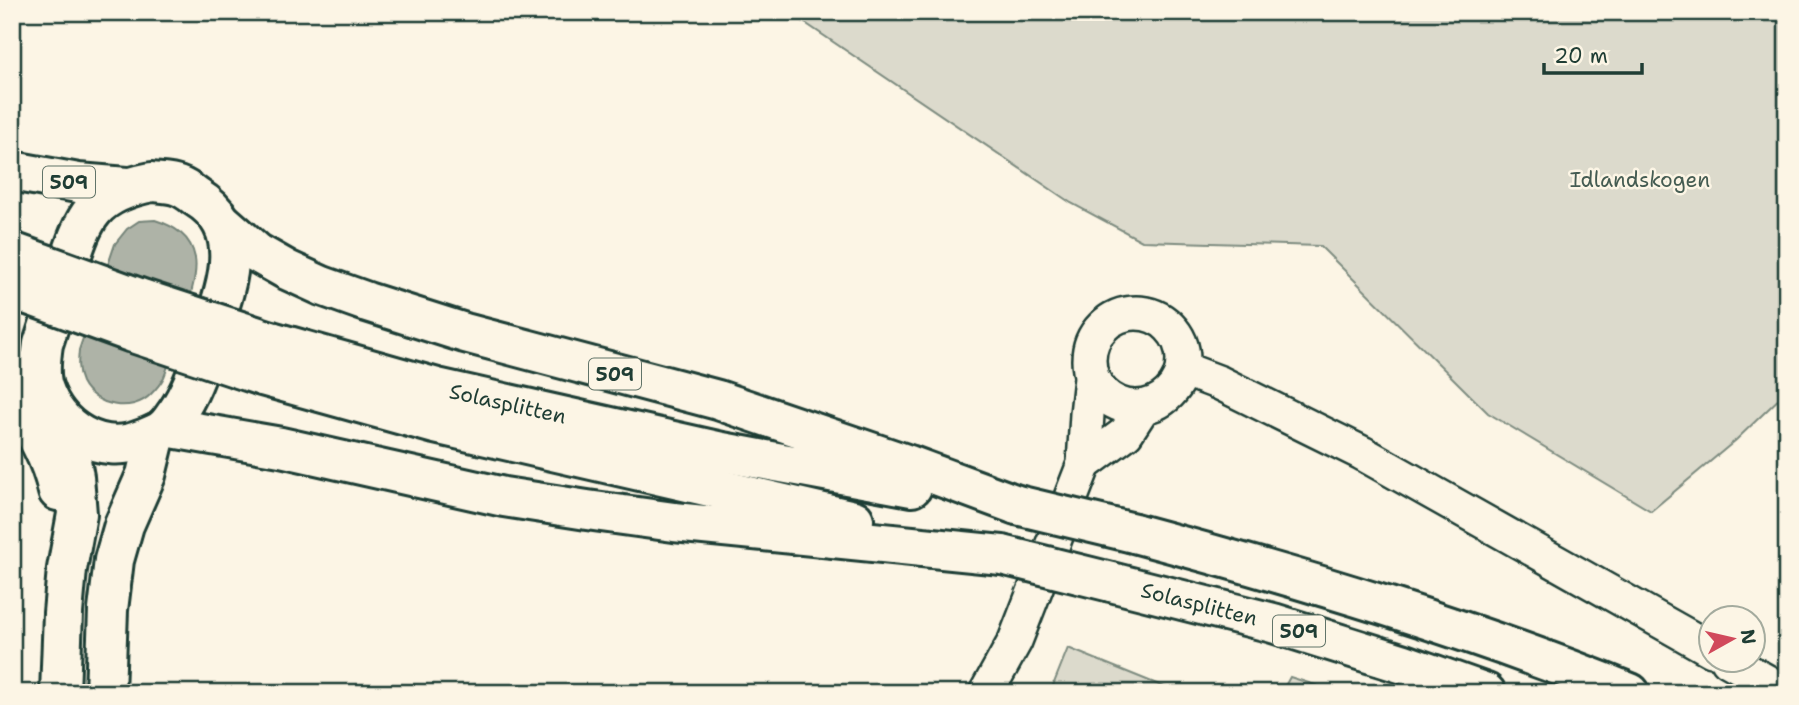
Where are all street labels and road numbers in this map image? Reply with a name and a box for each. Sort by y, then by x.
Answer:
road number: 509 [43,166,95,198]
road number: 509 [589,358,641,390]
street label: Solasplitten [447,377,569,431]
street label: Solasplitten [1138,576,1260,633]
road number: 509 [1273,616,1325,646]

